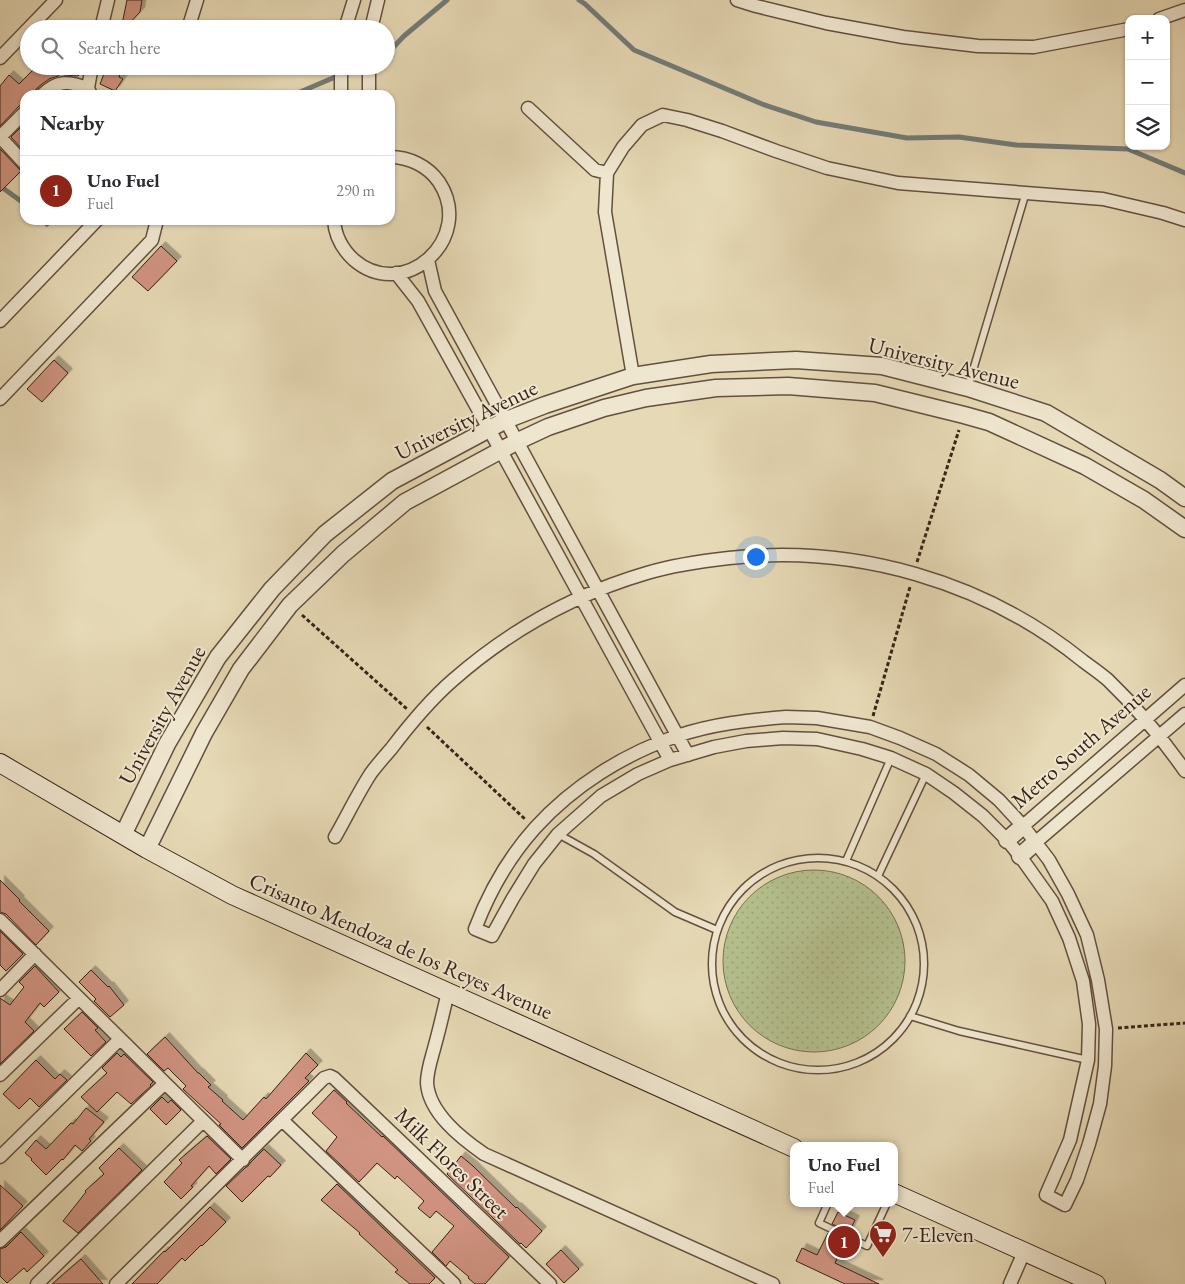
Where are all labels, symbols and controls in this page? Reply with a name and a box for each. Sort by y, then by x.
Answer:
map controls [1125,15,1170,150]
button: + [1125,15,1170,60]
search box [20,20,395,75]
icon: search [38,34,66,62]
text: Search here [78,35,160,60]
button: − [1125,60,1170,105]
button: layers [1125,105,1170,150]
text: Nearby [40,109,104,136]
text: Uno Fuel [87,168,160,193]
text: 1 [52,180,60,201]
text: 290 m [336,180,375,201]
text: Fuel [87,193,114,214]
street label: University Avenue [865,330,1023,396]
street label: University Avenue [390,373,542,467]
your location [743,544,769,570]
street label: University Avenue [112,640,212,790]
street label: Metro South Avenue [1005,677,1157,815]
street label: Crisanto Mendoza de los Reyes Avenue [245,866,558,1026]
street label: Milk Flores Street [389,1101,516,1225]
popup [790,1142,898,1207]
text: Uno Fuel [808,1152,880,1177]
text: Fuel [808,1177,834,1198]
supermarket icon: 7-Eleven [868,1219,898,1258]
place label: 7-Eleven [902,1220,975,1249]
pin: 1 [828,1223,860,1261]

